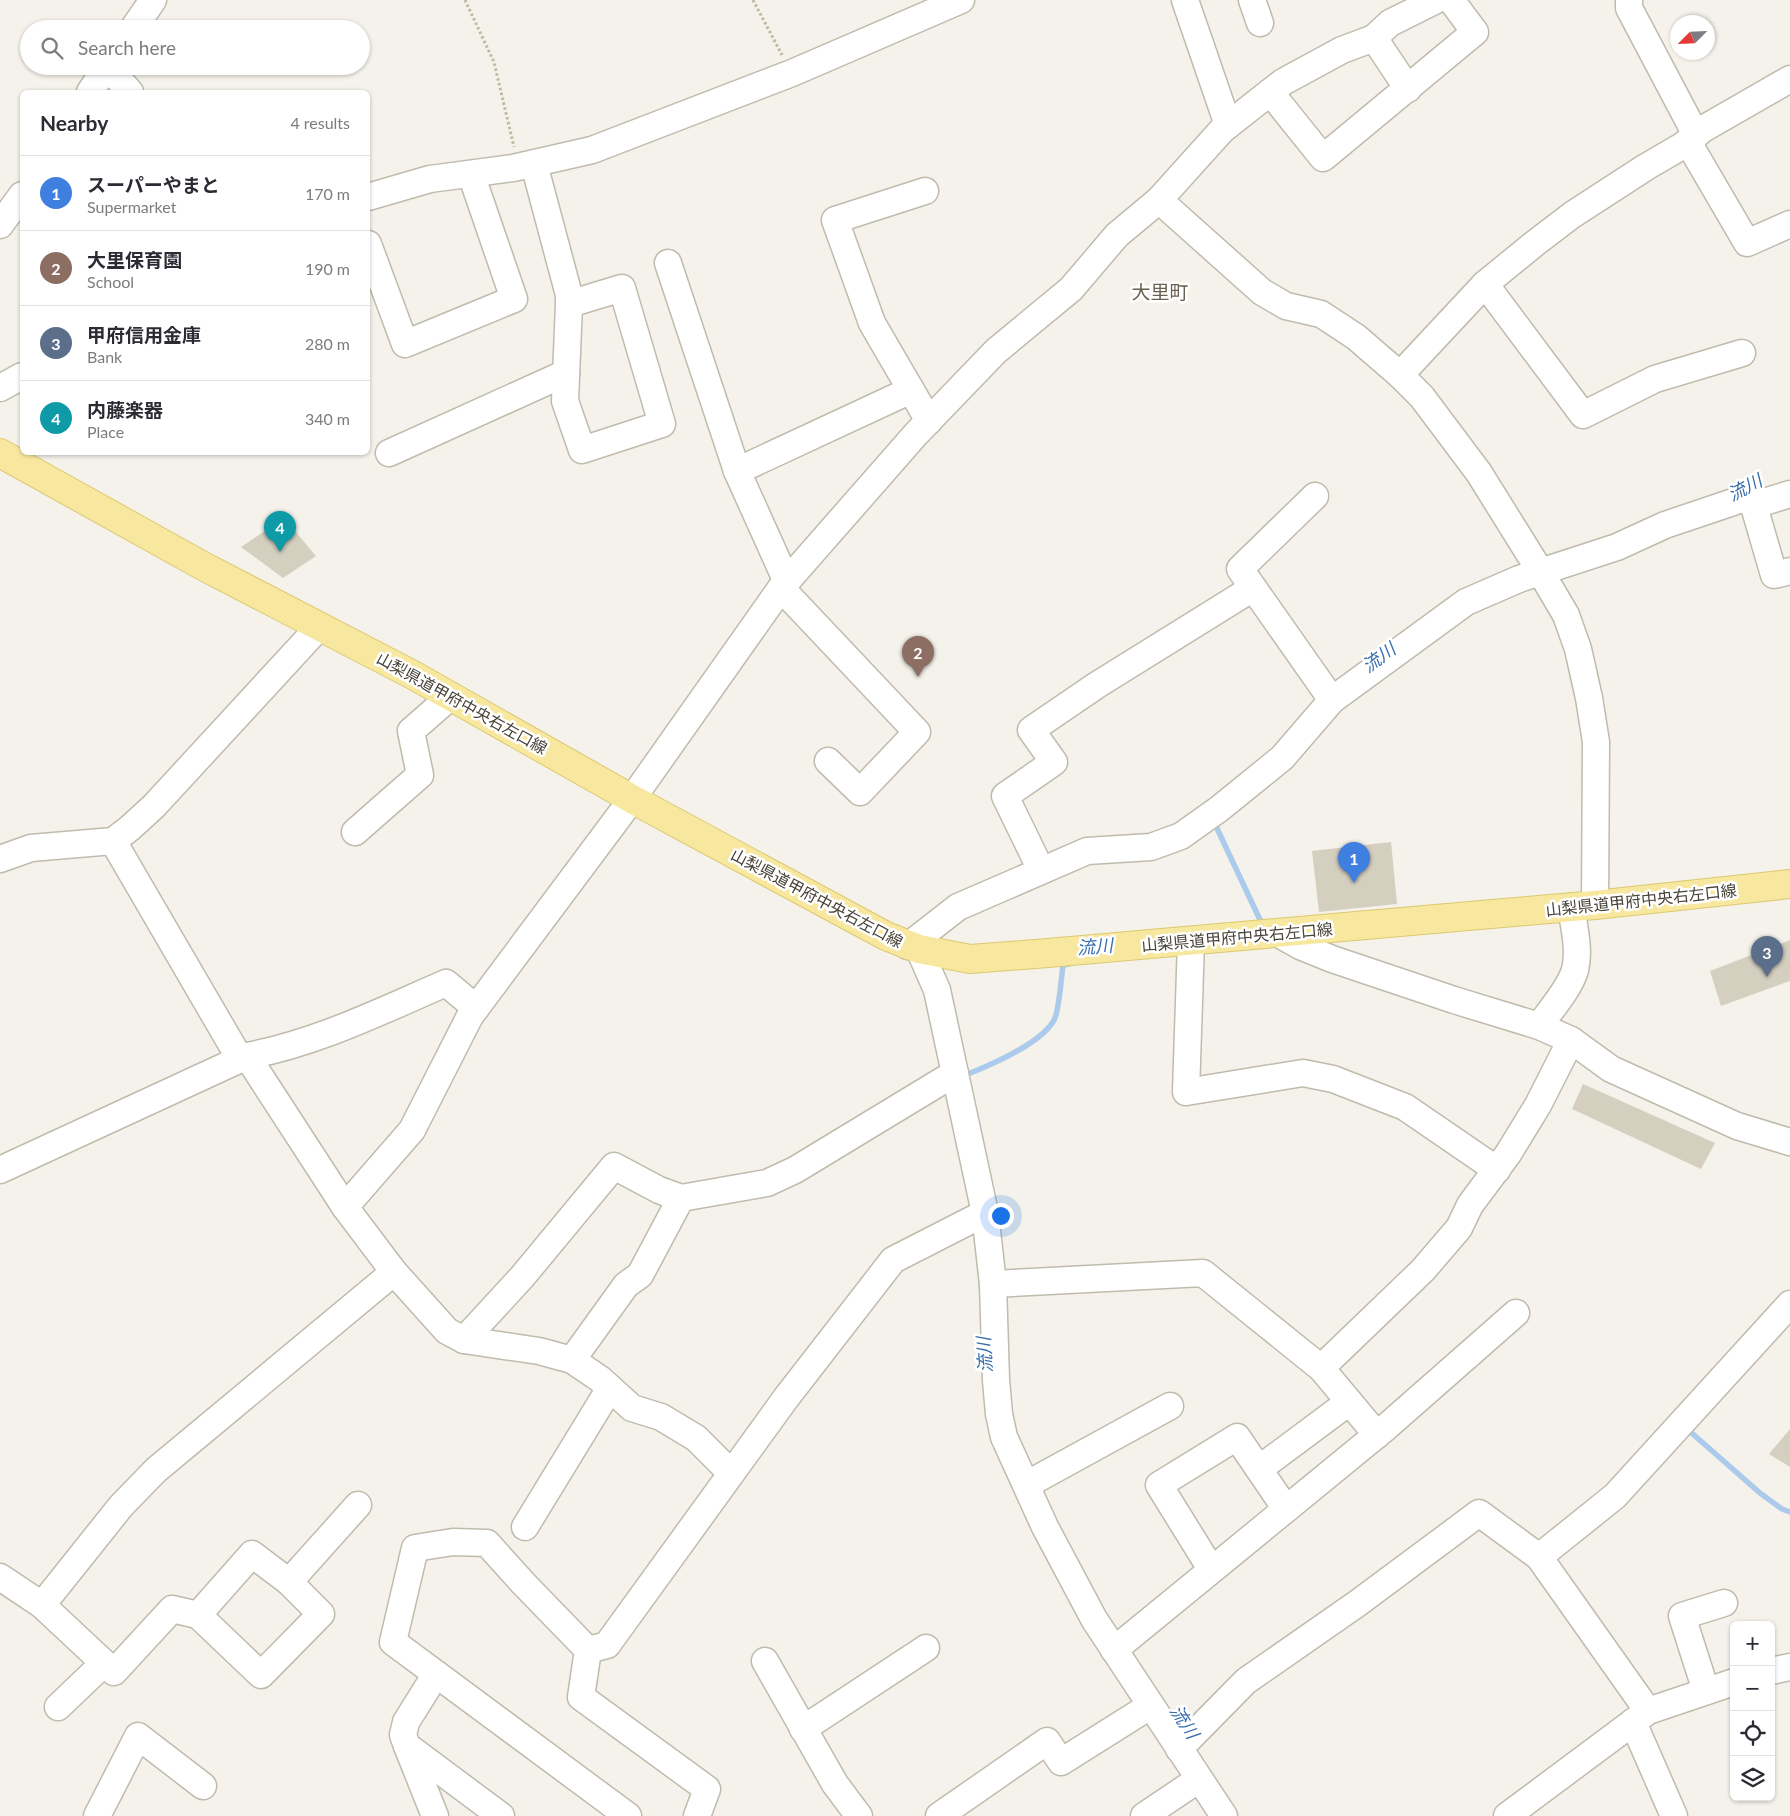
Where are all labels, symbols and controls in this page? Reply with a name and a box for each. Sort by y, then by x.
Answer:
north arrow [1670,15,1715,60]
search box [20,20,370,75]
icon: search [38,34,66,62]
text: Search here [78,36,176,59]
text: Nearby [40,110,108,135]
text: 4 results [290,113,350,132]
text: スーパーやまと [87,173,220,196]
text: 1 [51,184,61,203]
text: 170 m [305,184,350,203]
text: Supermarket [87,197,176,216]
text: 大里保育園 [87,248,182,271]
text: 2 [51,259,61,278]
text: 190 m [305,259,350,278]
text: School [87,272,134,291]
district label: 大里町 [1131,280,1189,303]
text: 甲府信用金庫 [87,323,201,346]
text: 3 [51,334,61,353]
text: 280 m [305,334,350,353]
text: Bank [87,347,122,366]
text: 内藤楽器 [87,398,163,421]
text: 4 [51,409,61,428]
text: 340 m [305,409,350,428]
text: Place [87,422,124,441]
water label: 流川 [1723,468,1767,505]
pin: 4 [264,511,296,552]
pin: 2 [902,636,934,677]
water label: 流川 [1357,637,1401,677]
street label: 山梨県道甲府中央右左口線 [374,648,551,757]
pin: 1 [1338,842,1370,883]
street label: 山梨県道甲府中央右左口線 [728,844,906,951]
street label: 山梨県道甲府中央右左口線 [1544,880,1737,919]
street label: 山梨県道甲府中央右左口線 [1140,919,1333,954]
water label: 流川 [1076,933,1116,959]
pin: 3 [1751,936,1783,977]
your location [988,1203,1014,1229]
water label: 流川 [972,1334,996,1374]
map controls [1730,1621,1775,1801]
button: + [1730,1621,1775,1666]
button: − [1730,1666,1775,1711]
water label: 流川 [1166,1700,1205,1744]
button: locate [1730,1711,1775,1756]
button: layers [1730,1756,1775,1801]

